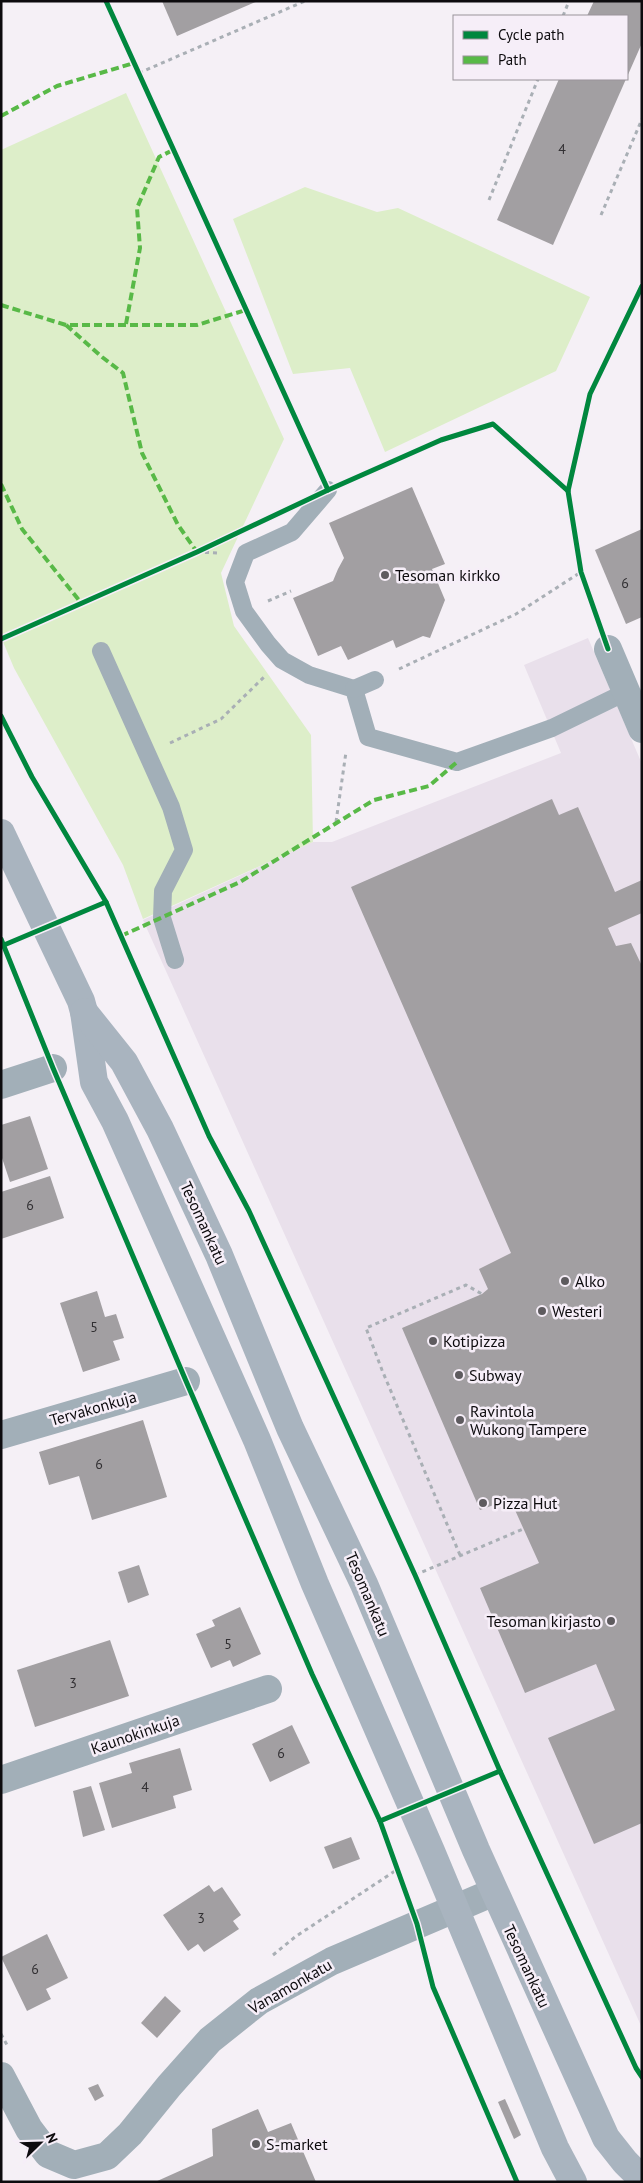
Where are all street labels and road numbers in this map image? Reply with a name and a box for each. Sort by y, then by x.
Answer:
street label: Tesomankatu [176,1178,232,1268]
street label: Tervakonkuja [47,1386,139,1430]
street label: Tesomankatu [341,1549,395,1639]
street label: Kaunokinkuja [88,1710,182,1758]
street label: Tesomankatu [499,1921,555,2011]
street label: Vanamonkatu [244,1954,335,2018]

